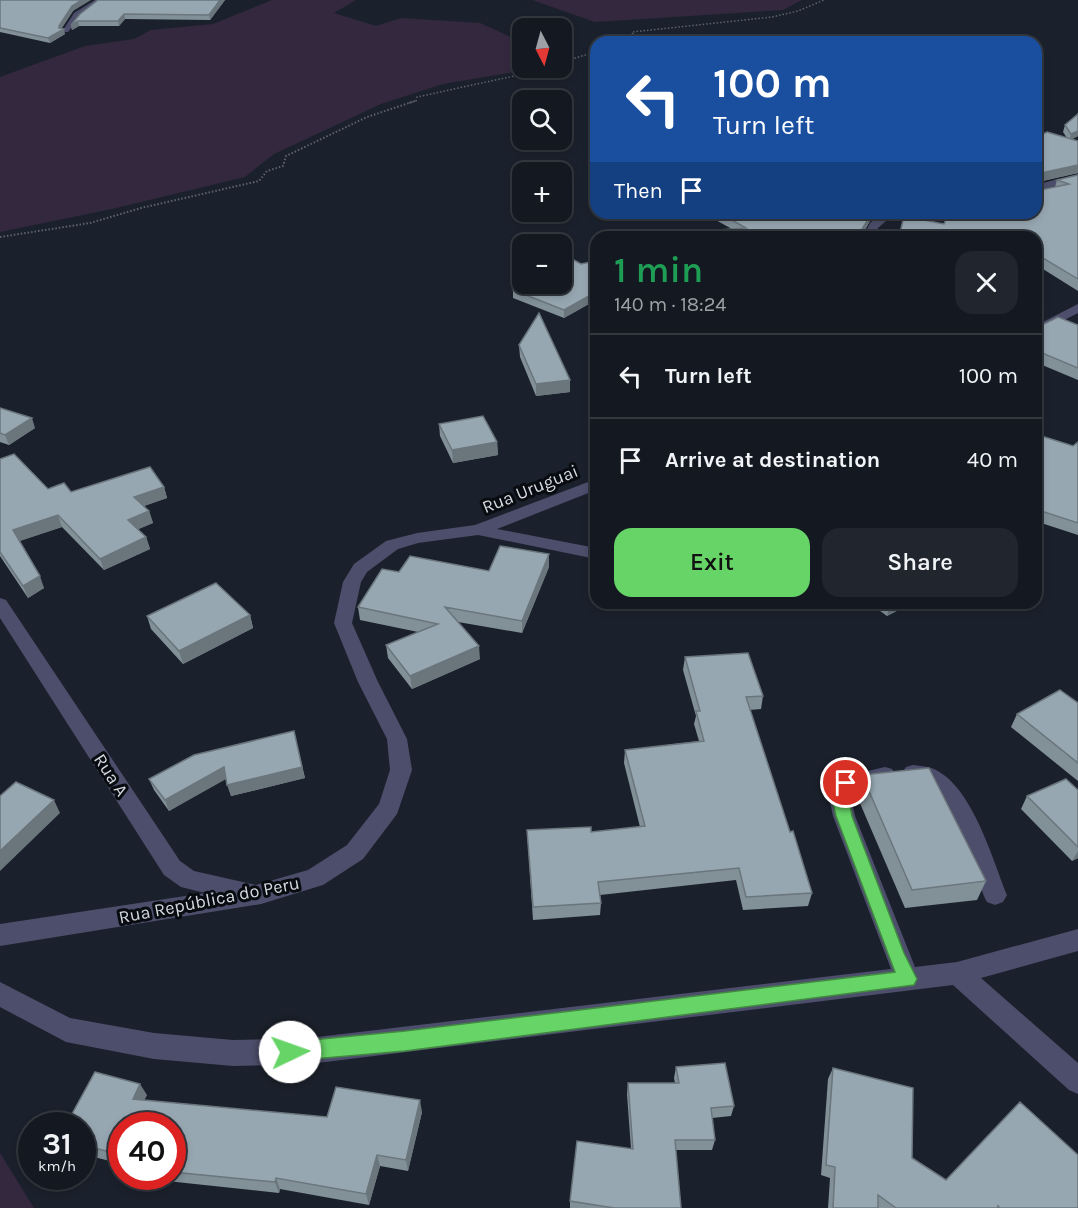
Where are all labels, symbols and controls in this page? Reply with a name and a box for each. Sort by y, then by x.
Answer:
north arrow [512,18,572,78]
map controls [512,18,572,294]
text: 100 m [713,58,832,108]
icon: left [614,60,692,138]
button: search [512,90,572,150]
text: Turn left [713,109,814,141]
button: + [512,162,572,222]
icon: arrive [675,174,708,207]
text: Then [614,178,663,204]
button: − [512,234,572,294]
text: 1 min [614,249,703,291]
button: close [955,251,1018,314]
text: 140 m · 18:24 [614,293,726,316]
icon: left [614,360,647,393]
text: Turn left [665,363,752,389]
text: 100 m [959,363,1018,389]
icon: arrive [614,444,647,477]
text: Arrive at destination [665,447,880,473]
text: 40 m [967,447,1018,473]
street label: Rua Uruguai [479,460,581,518]
button: Exit [614,528,810,597]
button: Share [822,528,1018,597]
street label: Rua A [89,750,133,800]
pin [820,757,871,808]
icon: arrive [829,766,862,799]
street label: Rua República do Peru [117,872,301,928]
position arrow [258,1020,322,1084]
speed limit sign: 40 [108,1112,186,1190]
text: 31 [42,1126,72,1162]
text: km/h [38,1157,76,1175]

